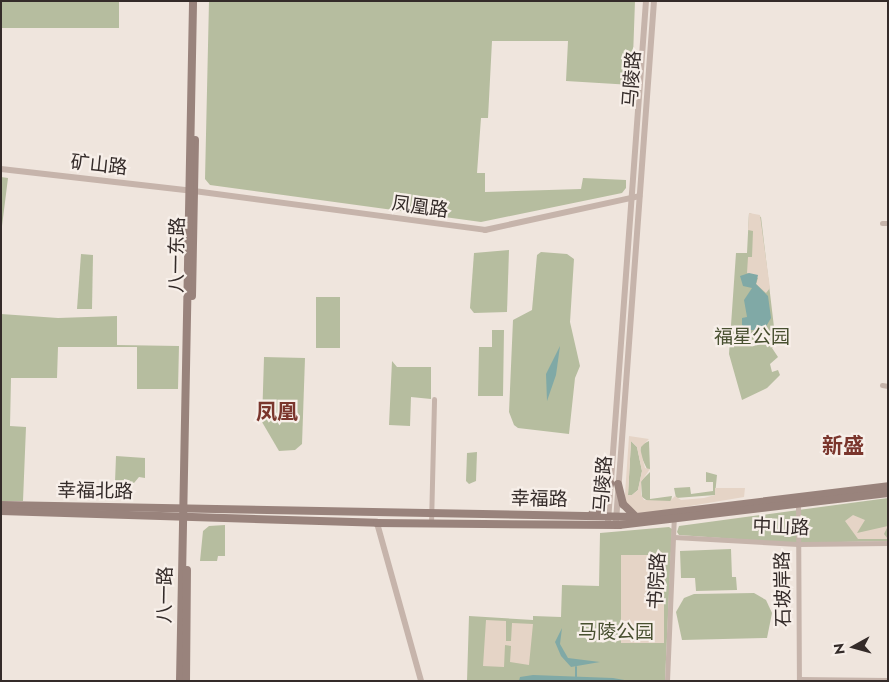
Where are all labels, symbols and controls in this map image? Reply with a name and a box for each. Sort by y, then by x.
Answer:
street label: 马陵路 [619,50,645,108]
street label: 矿山路 [69,151,129,179]
street label: 凤凰路 [390,192,450,222]
street label: 八一东路 [165,217,189,293]
park label: 福星公园 [714,326,790,348]
district label: 凤凰 [256,399,298,425]
district label: 新盛 [822,433,864,459]
street label: 马陵路 [590,455,616,513]
street label: 幸福北路 [57,479,133,503]
street label: 幸福路 [510,487,568,511]
street label: 中山路 [752,515,810,539]
street label: 石坡岸路 [771,551,795,627]
street label: 书院路 [644,552,670,610]
street label: 八一路 [153,566,177,624]
park label: 马陵公园 [578,621,654,643]
north arrow [829,622,879,672]
text: N [829,642,850,656]

